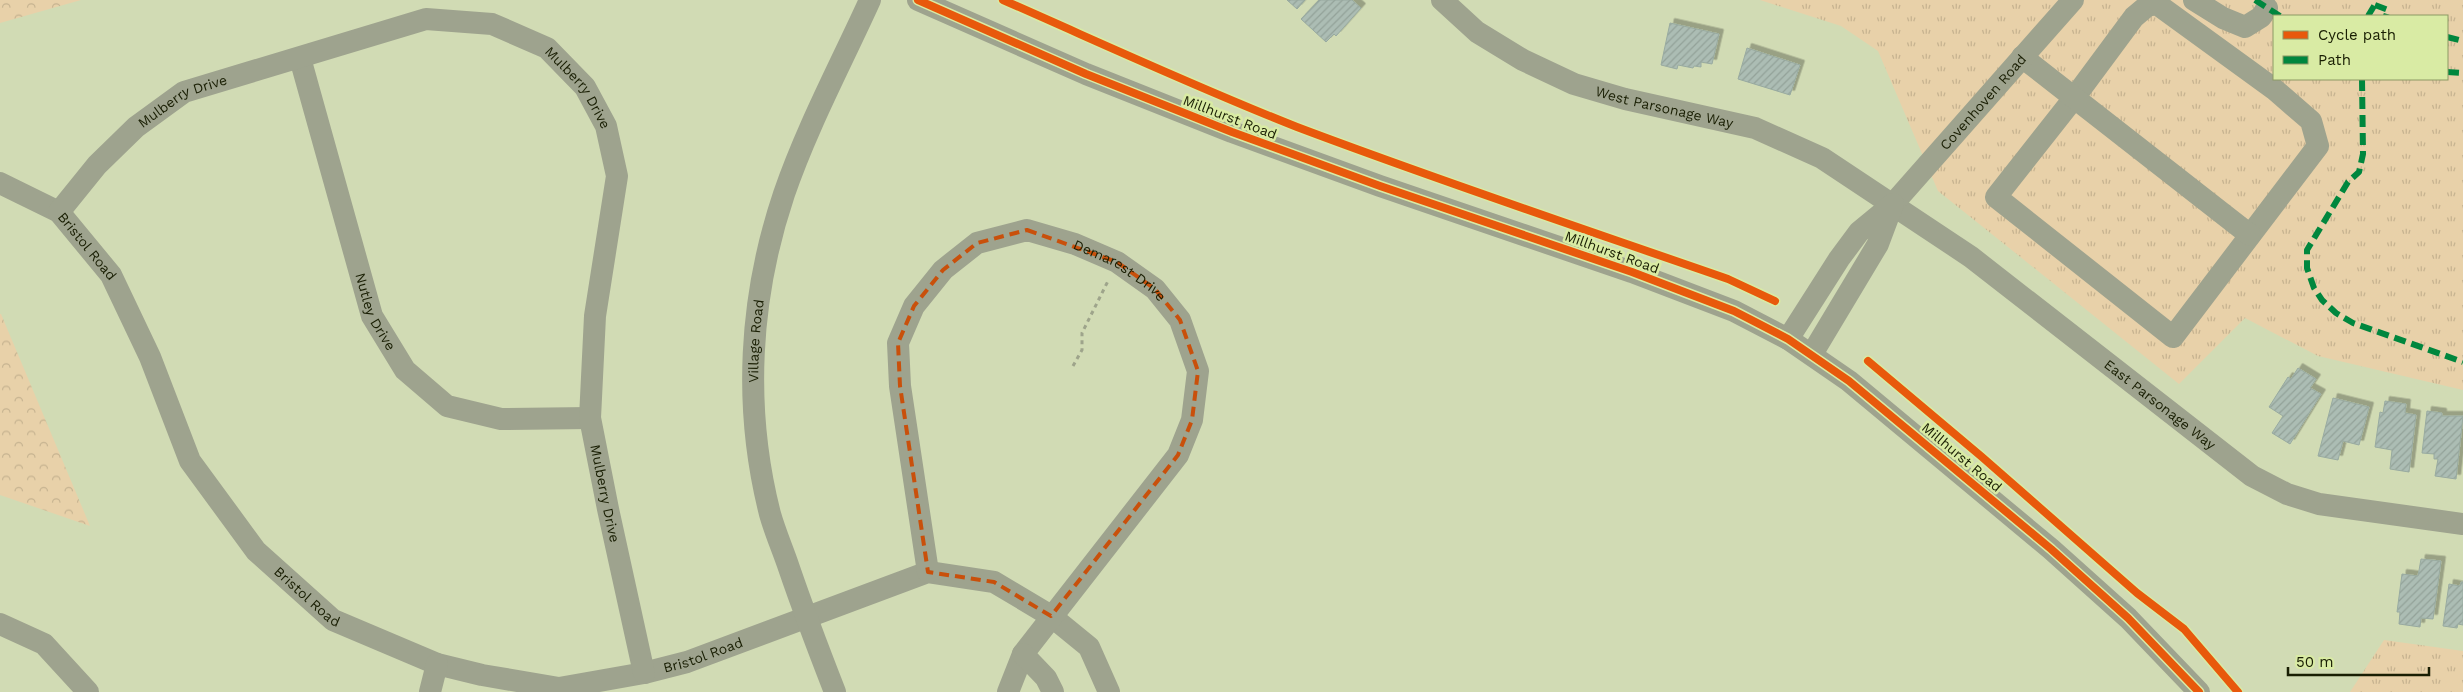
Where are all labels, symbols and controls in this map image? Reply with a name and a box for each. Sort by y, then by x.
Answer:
legend [2273,15,2448,80]
text: Cycle path [2318,26,2396,44]
street label: Mulberry Drive [542,43,614,131]
street label: Covenhoven Road [1937,51,2029,153]
text: Path [2318,51,2351,69]
street label: Mulberry Drive [135,71,229,131]
street label: West Parsonage Way [1594,83,1736,131]
street label: Millhurst Road [1181,92,1279,142]
street label: Bristol Road [55,209,120,283]
street label: Millhurst Road [1563,228,1661,276]
street label: Demarest Drive [1071,236,1169,304]
street label: Nutley Drive [352,271,399,353]
street label: Village Road [745,298,767,383]
street label: East Parsonage Way [2101,356,2220,453]
street label: Millhurst Road [1919,419,2005,495]
street label: Mulberry Drive [587,443,623,544]
street label: Bristol Road [271,563,342,630]
street label: Bristol Road [662,634,745,676]
scale bar [2288,644,2429,676]
text: 50 m [2296,653,2333,671]

